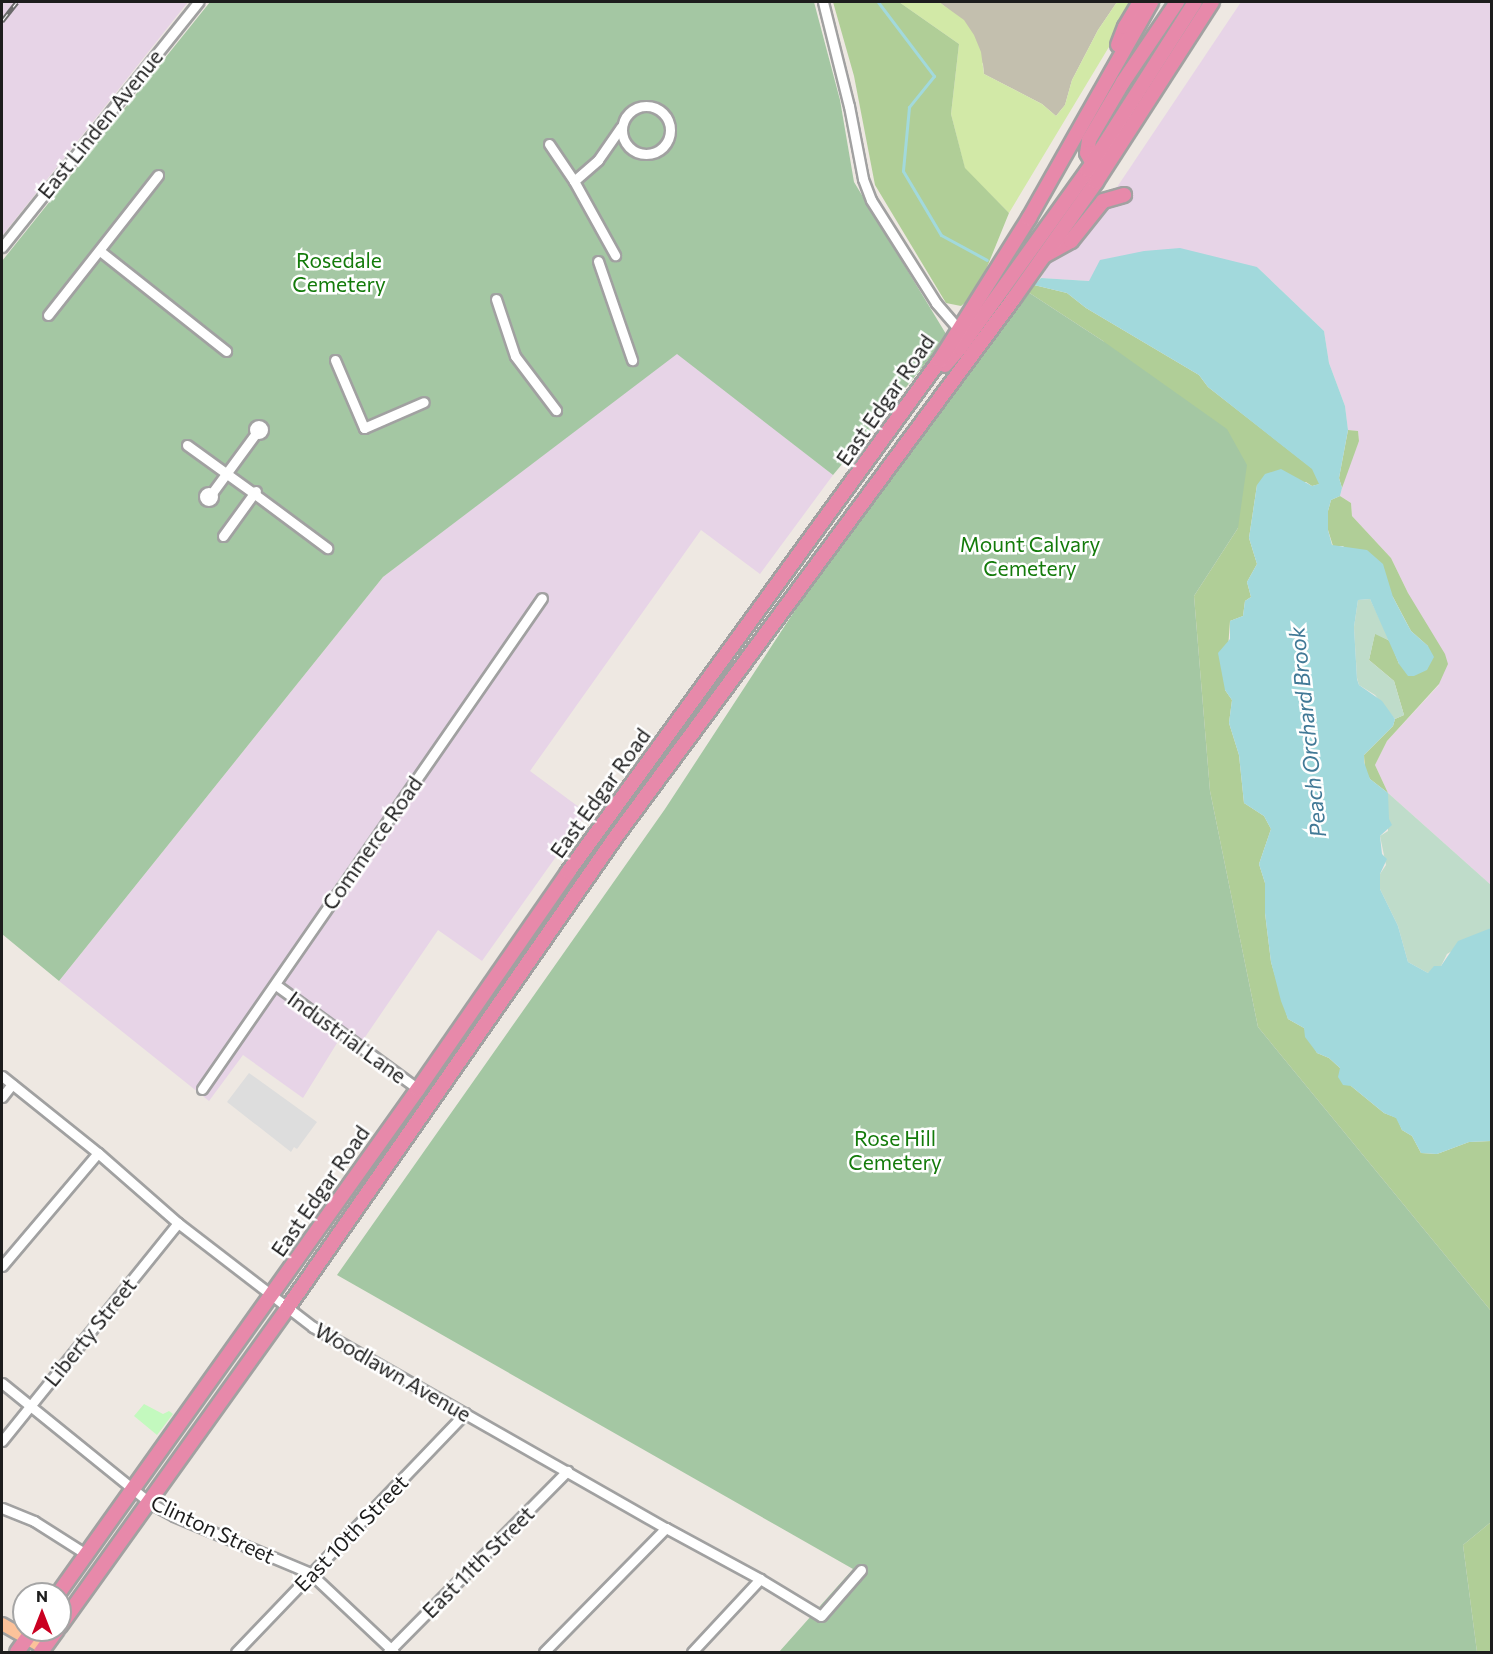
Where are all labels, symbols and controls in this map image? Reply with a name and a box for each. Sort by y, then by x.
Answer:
street label: East Linden Avenue [32,44,168,204]
park label: Rosedale Cemetery [292,247,386,297]
street label: East Edgar Road [831,330,939,470]
park label: Mount Calvary Cemetery [960,531,1100,581]
water label: Peach Orchard Brook [1283,625,1331,839]
street label: East Edgar Road [545,723,655,863]
street label: Commerce Road [317,771,427,915]
street label: Industrial Lane [283,986,411,1088]
street label: East Edgar Road [266,1121,374,1261]
park label: Rose Hill Cemetery [848,1125,942,1175]
street label: Liberty Street [39,1273,141,1391]
street label: Woodlawn Avenue [310,1317,476,1427]
street label: East 10th Street [289,1469,413,1597]
street label: Clinton Street [147,1489,279,1569]
street label: East 11th Street [417,1501,539,1623]
north arrow [12,1582,72,1642]
text: N [36,1586,48,1605]

